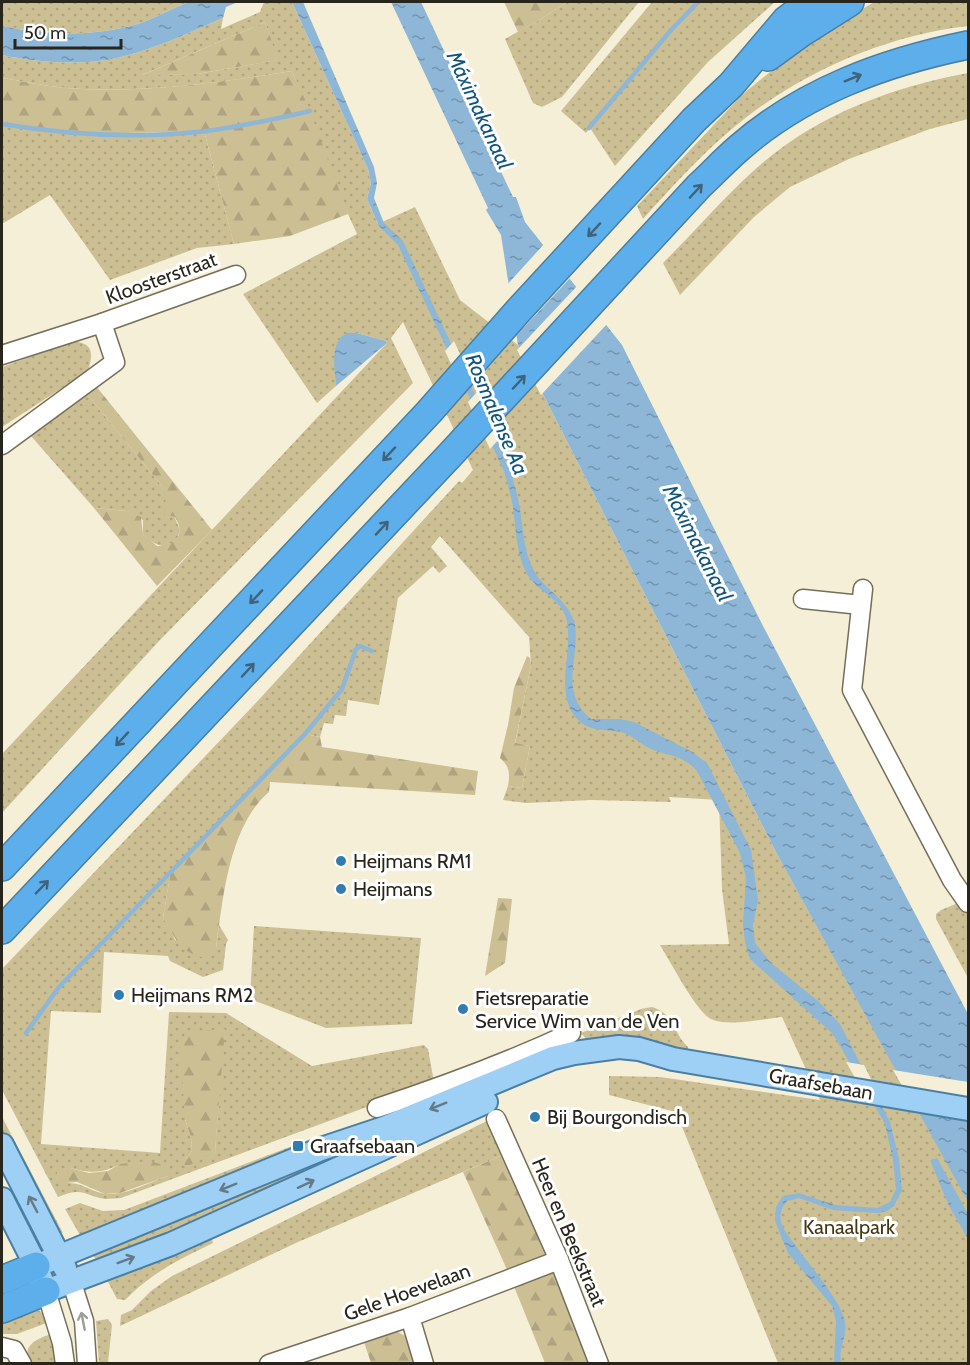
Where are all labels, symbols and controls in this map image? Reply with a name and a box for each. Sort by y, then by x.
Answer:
scale bar [15,12,122,50]
text: 50 m [24,22,66,44]
water label: Máximakanaal [441,46,518,173]
one-way arrow [843,72,862,83]
one-way arrow [688,183,703,198]
one-way arrow [586,223,601,238]
street label: Kloosterstraat [102,247,220,309]
water label: Rosmalense Aa [460,350,534,478]
one-way arrow [512,374,526,389]
one-way arrow [382,447,396,462]
water label: Máximakanaal [657,480,738,606]
one-way arrow [374,520,389,535]
one-way arrow [249,589,263,604]
one-way arrow [241,662,255,677]
one-way arrow [115,731,129,746]
place label: Heijmans RM1 [353,849,471,873]
marker: Heijmans RM1 [334,854,348,868]
place label: Heijmans [353,877,432,901]
one-way arrow [35,880,49,895]
marker: Heijmans [334,882,348,896]
place label: Heijmans RM2 [131,983,253,1007]
place label: Fietsreparatie Service Wim van de Ven [475,986,679,1033]
marker: Heijmans RM2 [112,988,126,1002]
marker: Fietsreparatie Service Wim van de Ven [456,1002,470,1016]
street label: Graafsebaan [767,1063,875,1105]
one-way arrow [429,1101,448,1112]
place label: Bij Bourgondisch [547,1105,687,1129]
marker: Bij Bourgondisch [528,1110,542,1124]
place label: Graafsebaan [310,1134,415,1158]
marker: Graafsebaan [291,1139,305,1153]
street label: Heer en Beekstraat [527,1154,611,1310]
one-way arrow [296,1177,314,1189]
one-way arrow [219,1182,237,1193]
one-way arrow [27,1196,38,1214]
park label: Kanaalpark [803,1215,895,1239]
one-way arrow [116,1253,135,1264]
street label: Gele Hoevelaan [340,1258,474,1326]
one-way arrow [77,1312,88,1331]

